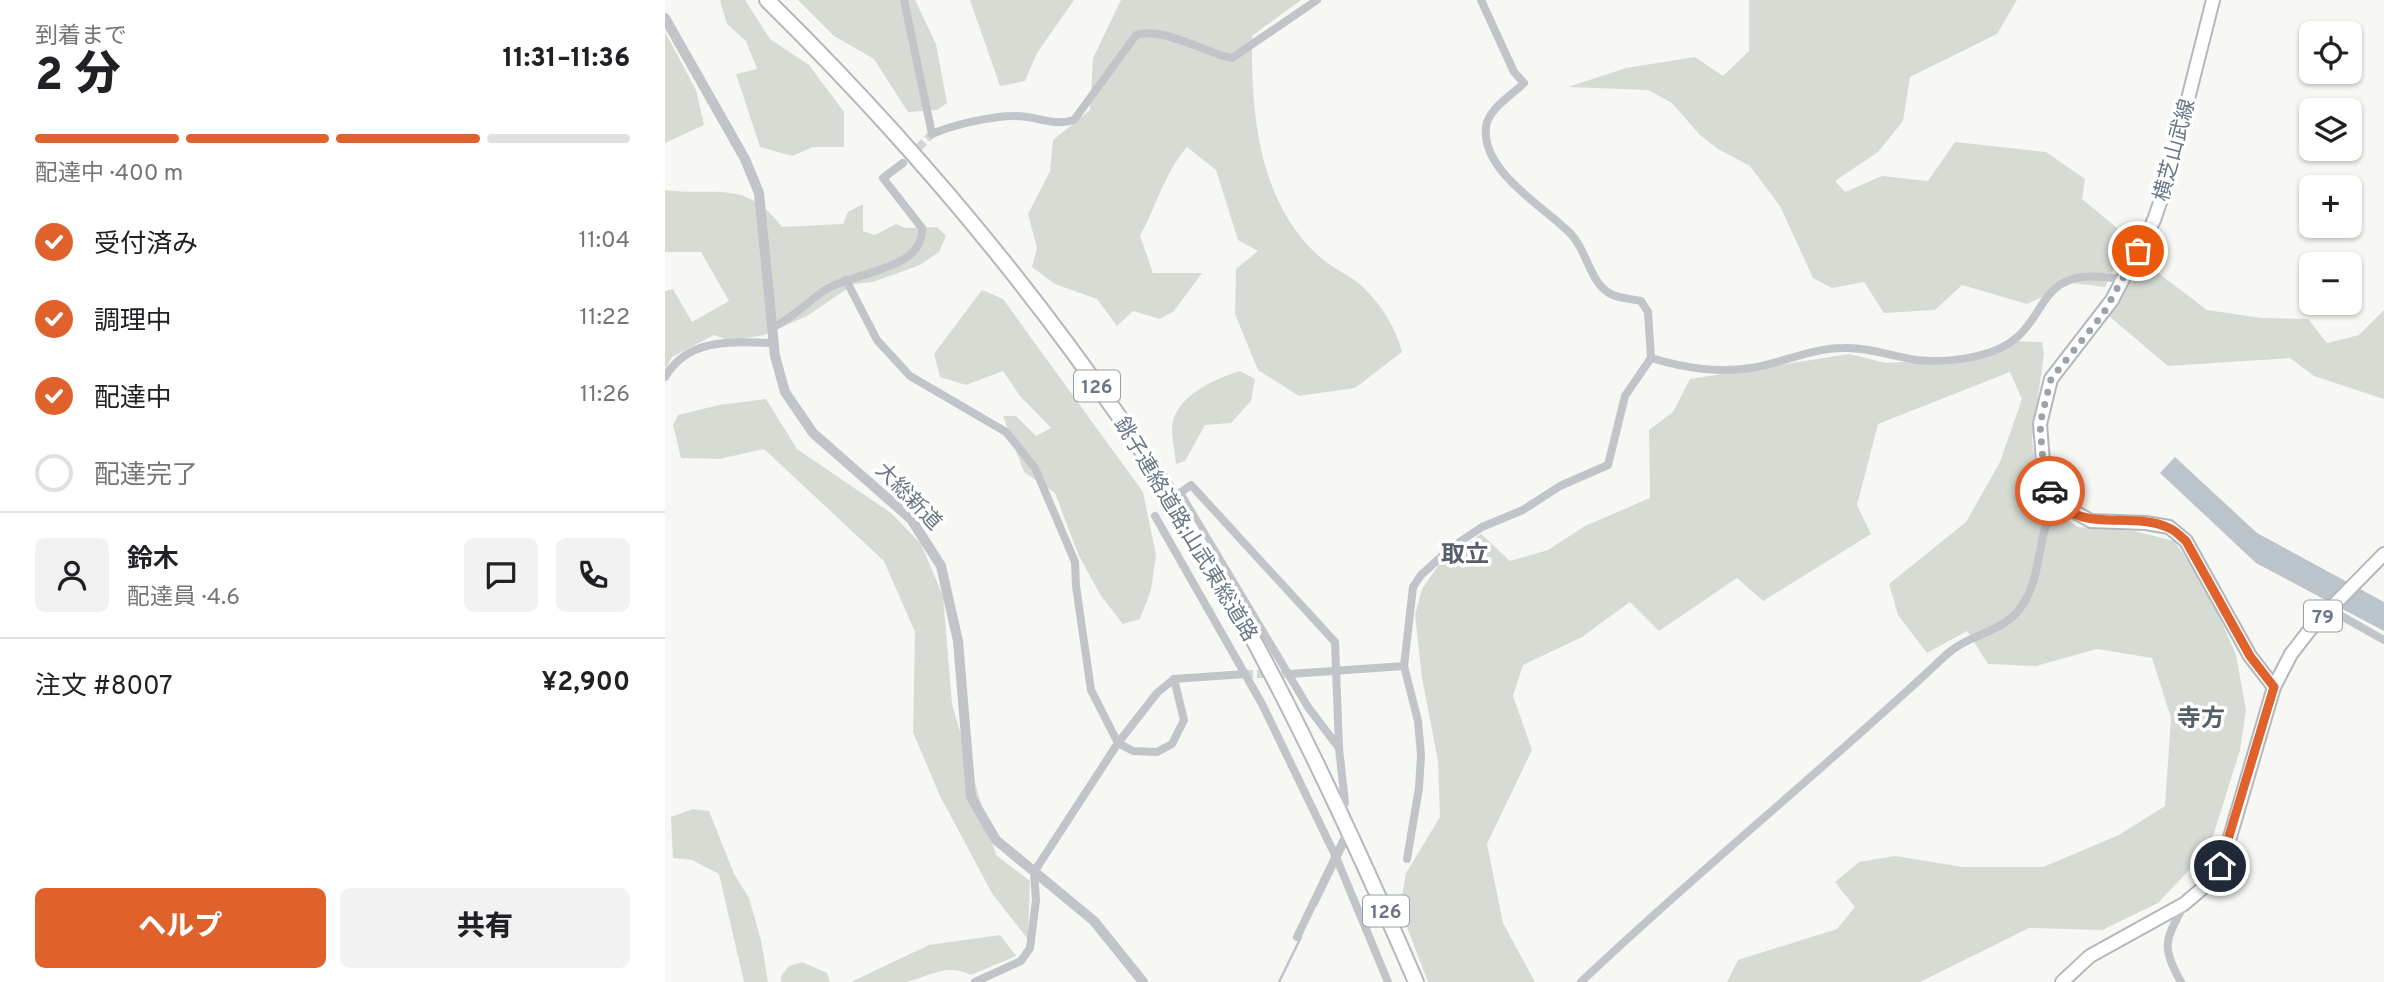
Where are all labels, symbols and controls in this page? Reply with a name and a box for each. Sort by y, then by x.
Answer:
map controls [2299,21,2362,315]
button: locate [2299,21,2362,84]
text: 到着まで [35,23,127,52]
text: 11:31–11:36 [503,43,630,76]
text: 2 分 [35,48,121,107]
street label: 横芝山武線 [2149,96,2202,205]
button: layers [2299,98,2362,161]
text: 配達中 · 400 m [35,160,183,189]
button: + [2299,175,2362,238]
pin [2108,221,2168,281]
icon: check [35,223,73,261]
text: 11:04 [579,227,630,256]
text: 受付済み [94,229,198,262]
icon: bag [2119,232,2157,270]
button: − [2299,252,2362,315]
icon: check [35,300,73,338]
text: 11:22 [580,304,630,333]
text: 調理中 [94,306,172,339]
road number: 126 [1074,370,1120,402]
icon: check [35,377,73,415]
text: 11:26 [580,381,630,410]
text: 配達中 [94,383,172,416]
street label: 銚子連絡道路;山武東総道路 [1107,413,1262,647]
courier [2015,456,2085,526]
street label: 大総新道 [869,457,947,537]
text: 配達完了 [94,460,198,493]
icon: car [2031,472,2069,510]
button: person [35,538,109,612]
button: chat [464,538,538,612]
button: phone [556,538,630,612]
district label: 取立 [1441,541,1489,571]
text: 鈴木 [127,544,179,577]
text: 配達員 · 4.6 [127,584,240,613]
road number: 79 [2304,600,2342,632]
text: ¥2,900 [541,667,630,700]
text: 注文 #8007 [35,671,172,704]
district label: 寺方 [2177,705,2225,735]
pin [2190,836,2250,896]
icon: home [2201,847,2239,885]
button: ヘルプ [35,888,326,968]
button: 共有 [340,888,630,968]
road number: 126 [1363,896,1409,926]

